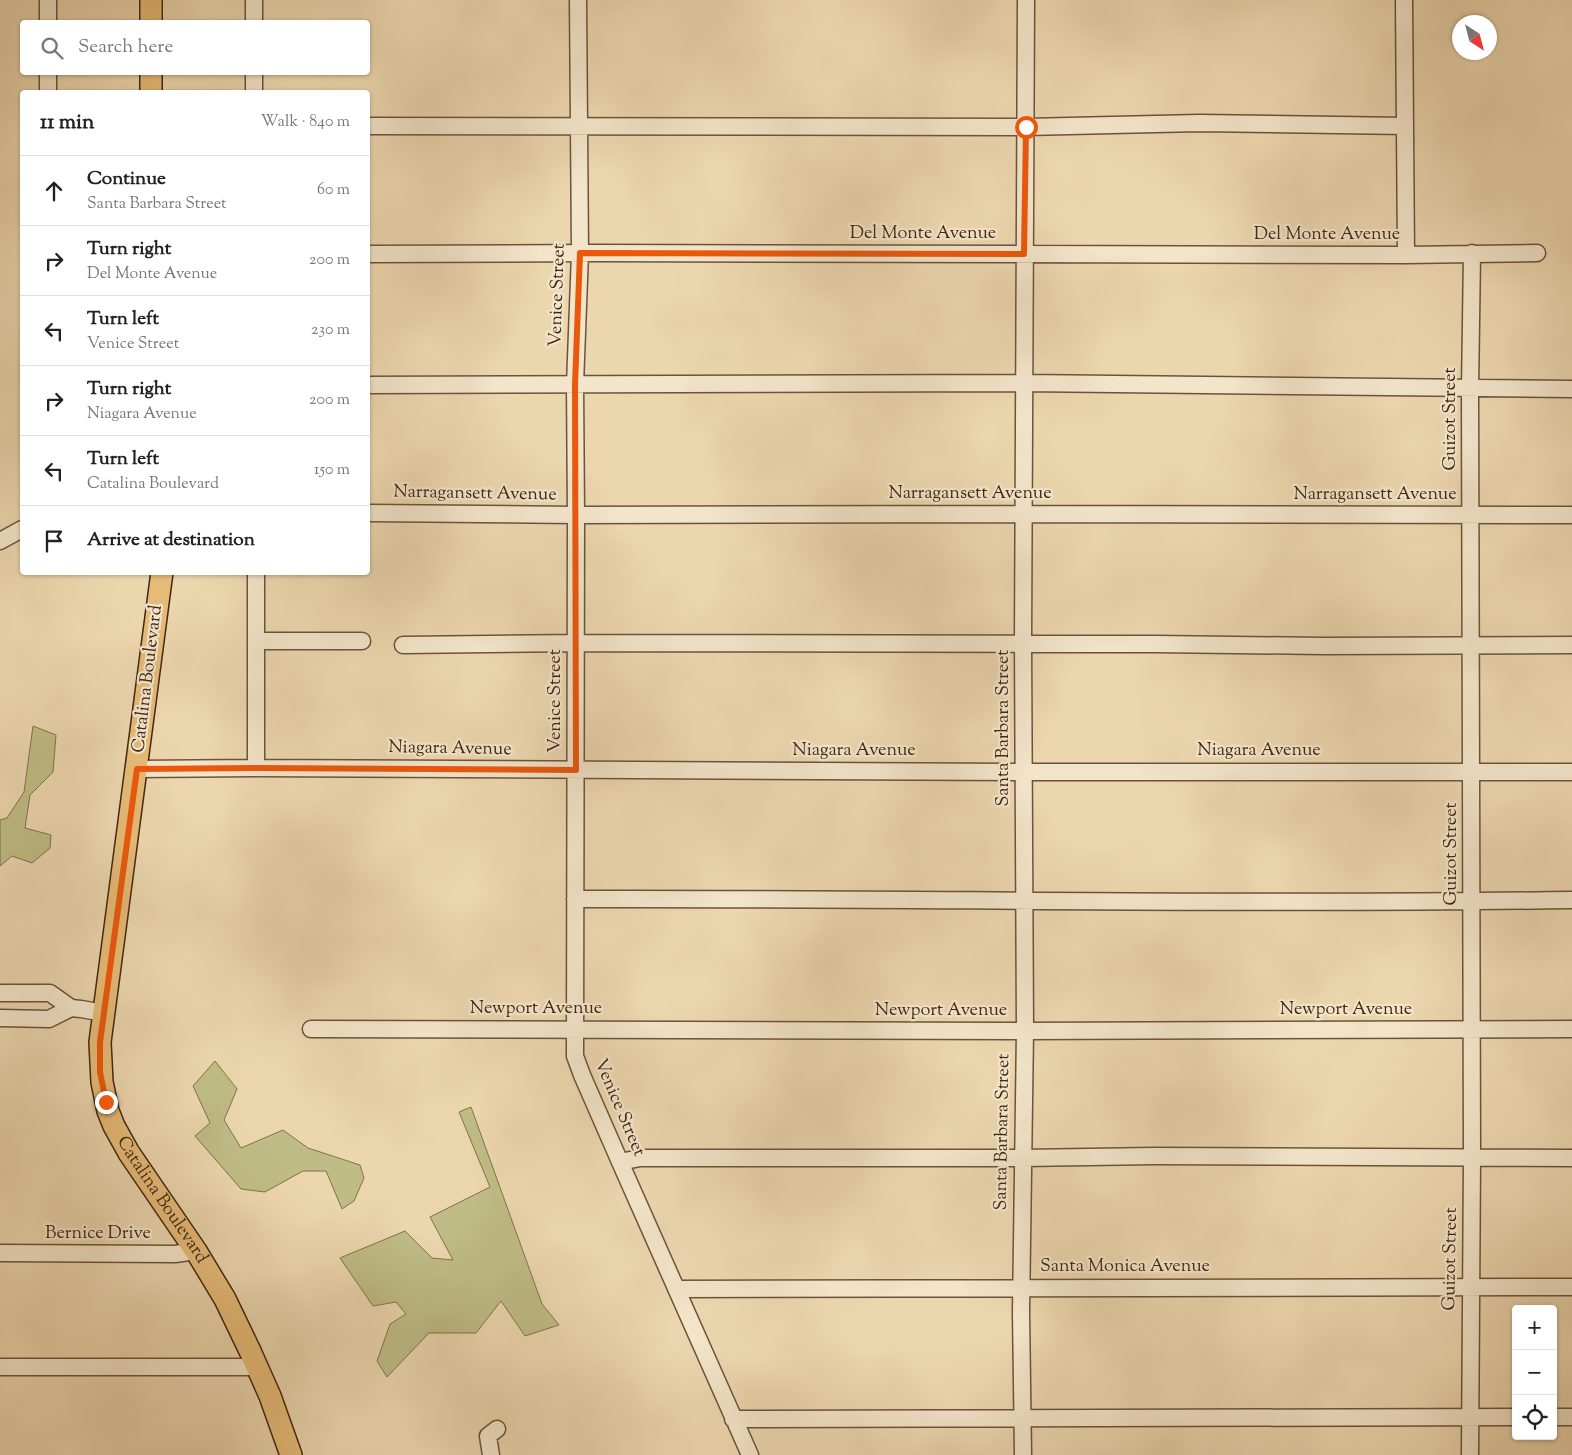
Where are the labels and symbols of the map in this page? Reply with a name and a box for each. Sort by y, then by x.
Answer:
north arrow [1452,15,1497,60]
route start [1015,116,1038,139]
street label: Del Monte Avenue [850,221,996,247]
street label: Del Monte Avenue [1254,222,1400,248]
street label: Venice Street [543,243,573,347]
street label: Guizot Street [1438,367,1464,471]
street label: Narragansett Avenue [393,480,557,508]
street label: Narragansett Avenue [888,481,1052,507]
street label: Narragansett Avenue [1293,482,1457,508]
street label: Catalina Boulevard [126,604,170,754]
street label: Venice Street [543,649,569,753]
street label: Santa Barbara Street [991,650,1017,806]
street label: Niagara Avenue [388,735,512,763]
street label: Niagara Avenue [792,738,916,764]
street label: Niagara Avenue [1197,738,1321,764]
street label: Guizot Street [1439,802,1465,906]
street label: Newport Avenue [470,996,602,1022]
street label: Newport Avenue [1280,997,1412,1023]
street label: Newport Avenue [875,998,1007,1024]
street label: Santa Barbara Street [989,1053,1017,1211]
street label: Venice Street [587,1055,651,1161]
route end [95,1091,118,1114]
street label: Catalina Boulevard [109,1132,214,1269]
street label: Guizot Street [1437,1207,1465,1311]
street label: Bernice Drive [45,1221,151,1247]
street label: Santa Monica Avenue [1040,1254,1210,1280]

